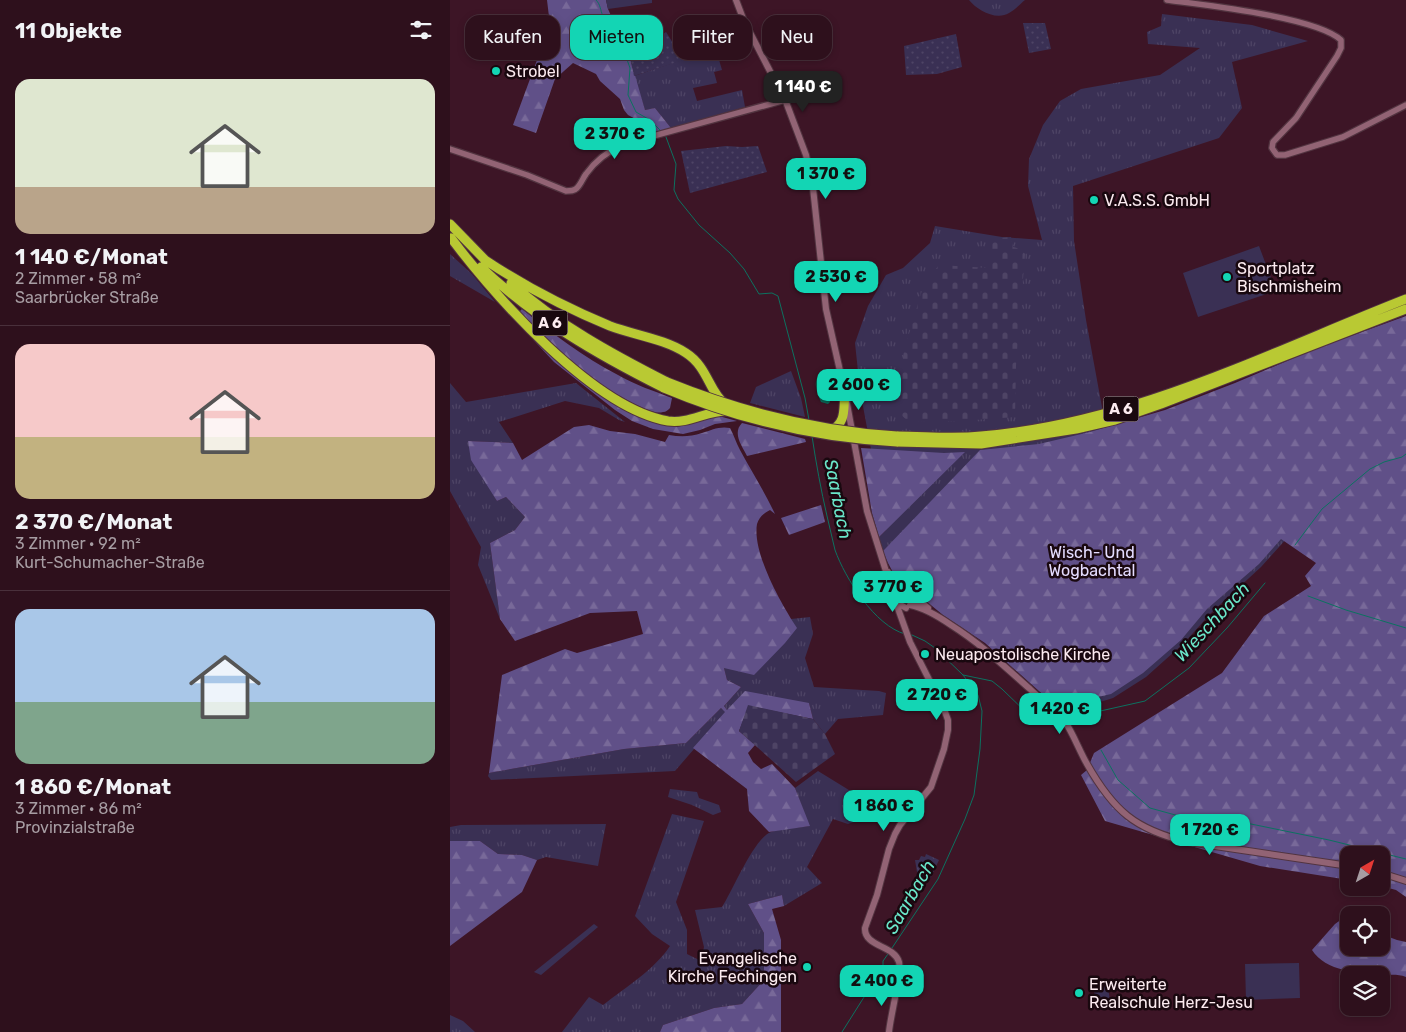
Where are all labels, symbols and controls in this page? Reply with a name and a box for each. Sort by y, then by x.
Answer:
chip: Kaufen [465,15,560,60]
chip: Mieten [570,15,663,60]
chip: Filter [673,15,752,60]
chip: Neu [762,15,832,60]
icon: filters [407,16,435,44]
text: 11 Objekte [15,18,122,43]
place label: Strobel [506,62,560,81]
marker: Strobel [490,65,502,77]
pin: 1 140 € [757,70,849,113]
text: 1 140 € [774,77,832,96]
icon: home [180,111,270,201]
pin: 2 370 € [569,118,661,160]
text: 2 370 € [585,124,645,143]
pin: 1 370 € [780,158,872,200]
text: 1 370 € [797,164,855,183]
place label: V.A.S.S. GmbH [1104,191,1210,210]
marker: V.A.S.S. GmbH [1088,194,1100,206]
text: 1 140 €/Monat [15,244,168,269]
place label: Sportplatz Bischmisheim [1237,259,1341,296]
pin: 2 530 € [790,260,882,303]
text: 2 530 € [805,267,867,286]
text: 2 Zimmer · 58 m² [15,269,141,288]
marker: Sportplatz Bischmisheim [1221,271,1233,283]
text: Saarbrücker Straße [15,288,159,307]
road number: A 6 [532,310,568,336]
pin: 2 600 € [813,368,905,411]
text: 2 600 € [828,375,890,394]
icon: home [180,377,270,467]
road number: A 6 [1104,396,1138,422]
water label: Saarbach [819,457,857,541]
text: 2 370 €/Monat [15,509,172,534]
text: 3 Zimmer · 92 m² [15,534,141,553]
park label: Wisch- Und Wogbachtal [1048,543,1136,580]
text: Kurt-Schumacher-Straße [15,553,205,572]
pin: 3 770 € [847,570,939,613]
text: 3 770 € [863,577,923,596]
water label: Wieschbach [1170,578,1254,666]
icon: home [180,642,270,732]
place label: Neuapostolische Kirche [935,645,1110,664]
marker: Neuapostolische Kirche [919,648,931,660]
pin: 2 720 € [891,678,983,721]
text: 2 720 € [907,685,967,704]
pin: 1 420 € [1014,692,1106,735]
text: 1 420 € [1030,699,1090,718]
text: 1 860 €/Monat [15,774,171,799]
pin: 1 860 € [838,790,930,832]
text: 1 860 € [854,796,914,815]
text: 3 Zimmer · 86 m² [15,799,142,818]
pin: 1 720 € [1164,814,1256,856]
text: Provinzialstraße [15,818,135,837]
text: 1 720 € [1181,820,1239,839]
north arrow [1340,846,1390,896]
map controls [1340,846,1390,1016]
water label: Saarbach [880,856,940,938]
button: locate [1340,906,1390,956]
place label: Evangelische Kirche Fechingen [668,949,797,986]
marker: Evangelische Kirche Fechingen [801,961,813,973]
pin: 2 400 € [836,964,928,1007]
button: layers [1340,966,1390,1016]
text: 2 400 € [851,971,913,990]
place label: Erweiterte Realschule Herz-Jesu [1089,975,1253,1012]
marker: Erweiterte Realschule Herz-Jesu [1073,987,1085,999]

